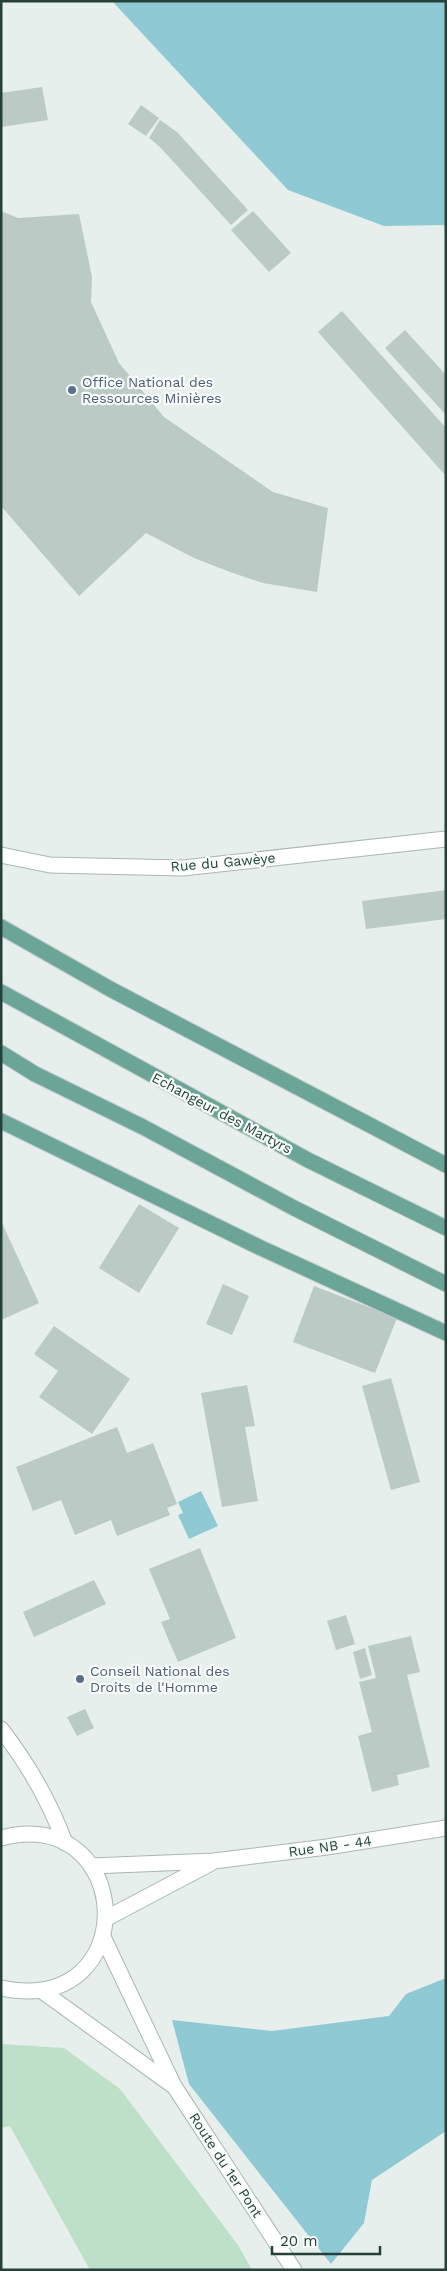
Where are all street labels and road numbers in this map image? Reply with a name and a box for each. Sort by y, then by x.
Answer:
street label: Rue du Gawèye [170,849,276,875]
street label: Echangeur des Martyrs [149,1069,295,1157]
street label: Rue NB - 44 [287,1832,373,1860]
street label: Route du 1er Pont [186,2110,266,2220]

